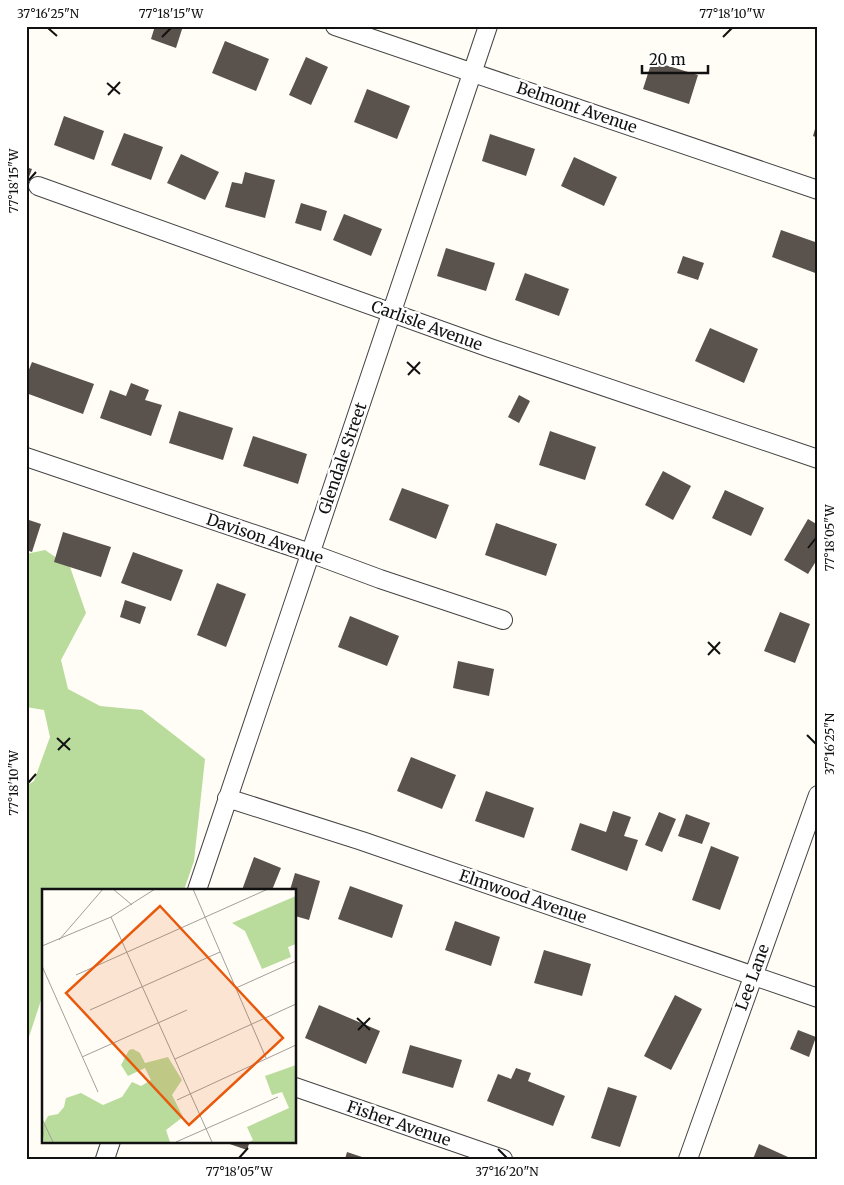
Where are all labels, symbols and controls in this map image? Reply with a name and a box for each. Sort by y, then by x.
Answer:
text: 37°16'25"N [17,6,80,21]
text: 77°18'15"W [139,6,204,21]
text: 77°18'10"W [699,6,766,21]
scale bar [642,42,708,74]
text: 20 m [649,50,686,69]
street label: Belmont Avenue [514,77,640,137]
text: 77°18'15"W [6,148,21,213]
street label: Carlisle Avenue [369,296,485,354]
street label: Glendale Street [314,399,371,516]
text: 77°18'05"W [822,504,837,571]
street label: Davison Avenue [204,509,326,567]
text: 37°16'25"N [822,712,837,775]
text: 77°18'10"W [6,749,21,816]
street label: Elmwood Avenue [457,865,589,927]
inset map [42,889,296,1142]
street label: Lee Lane [731,941,773,1013]
street label: Fisher Avenue [345,1096,453,1150]
text: 77°18'05"W [206,1164,273,1179]
text: 37°16'20"N [475,1164,539,1179]

